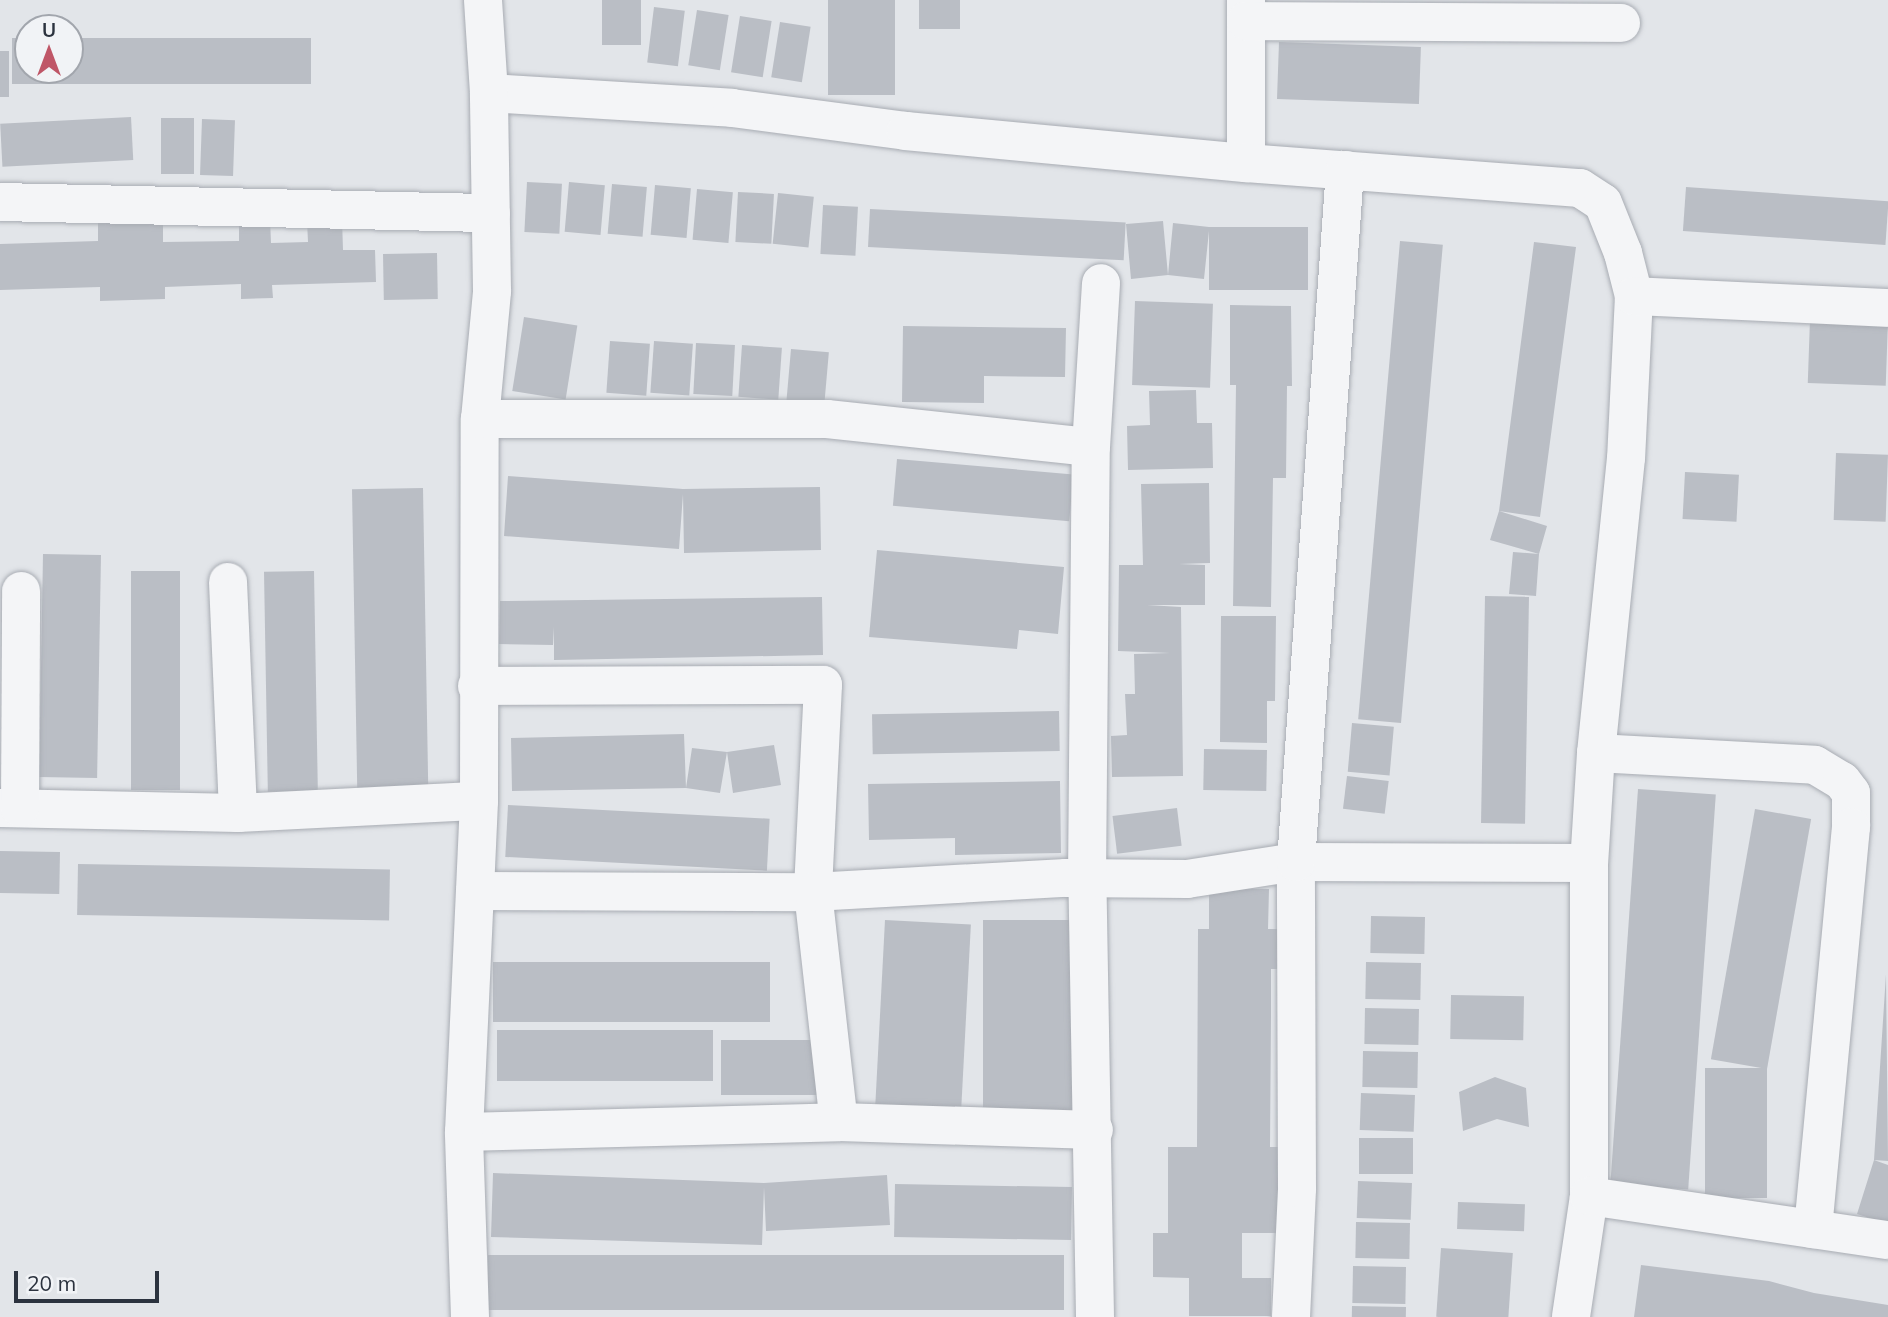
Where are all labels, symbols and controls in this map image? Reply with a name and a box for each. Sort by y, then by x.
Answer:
north arrow [14,14,84,84]
text: U [42,18,56,42]
scale bar [18,1258,163,1302]
text: 20 m [27,1270,76,1296]

